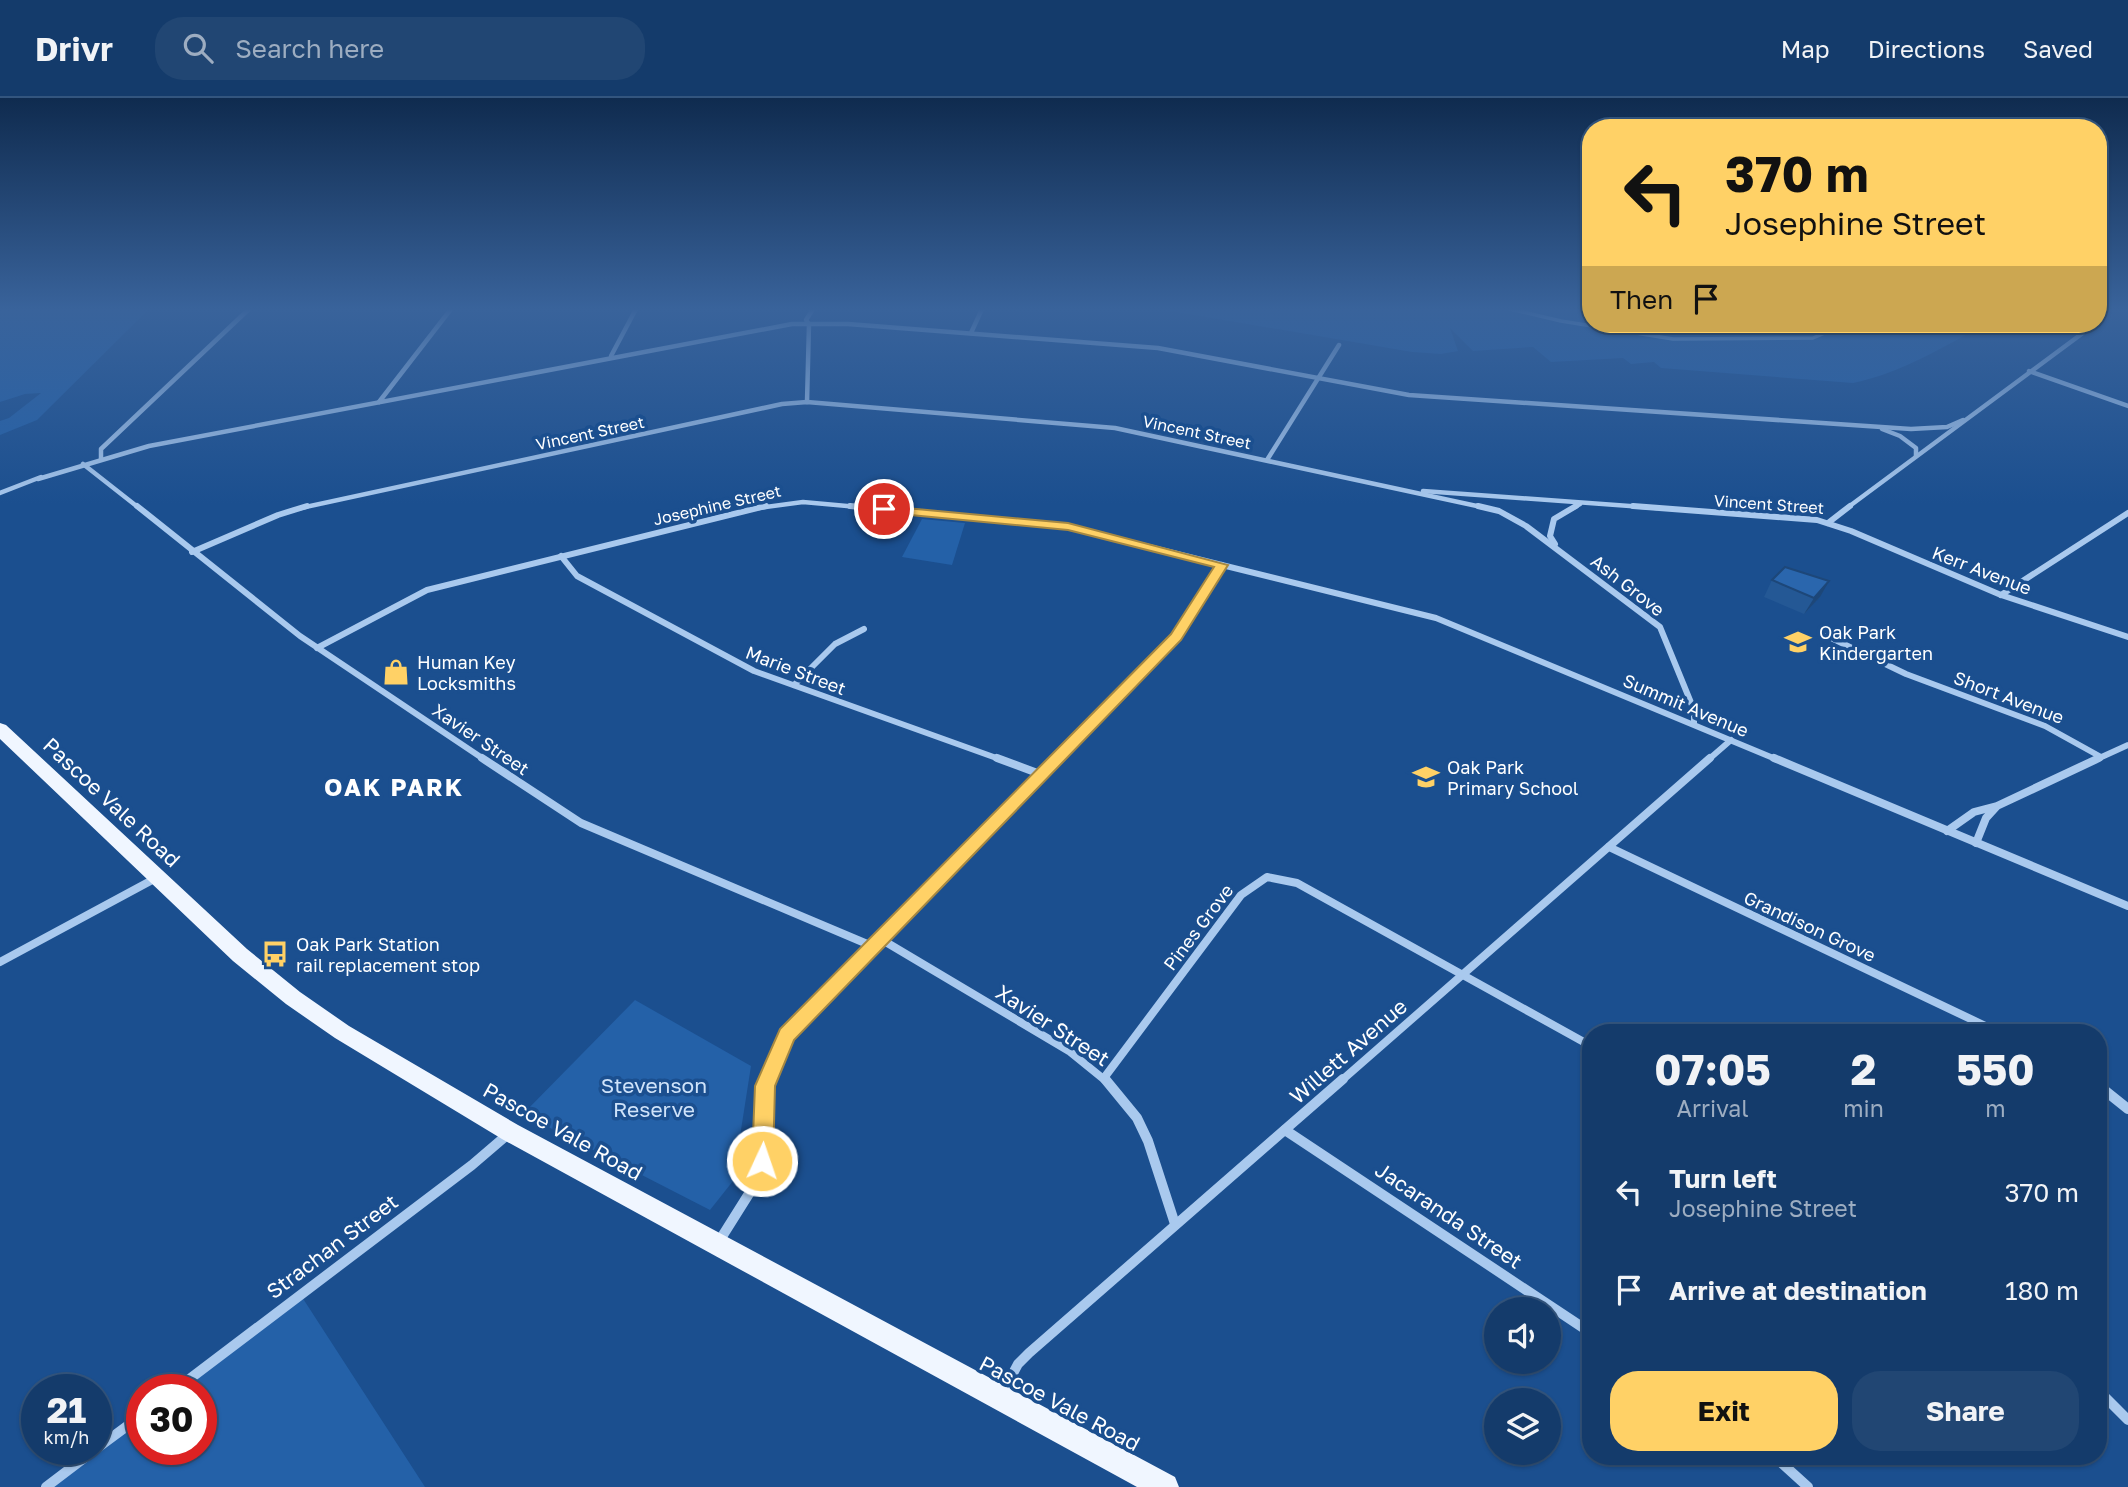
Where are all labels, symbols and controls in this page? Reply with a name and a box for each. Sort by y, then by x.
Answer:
search box [155,17,645,80]
text: Drivr [35,29,113,68]
icon: search [179,29,217,67]
text: Search here [235,33,384,64]
text: Map [1781,34,1830,63]
text: Directions [1868,34,1985,63]
text: Saved [2023,34,2093,63]
text: 370 m [1725,144,1869,203]
icon: left [1610,147,1701,238]
text: Josephine Street [1725,204,1986,242]
icon: arrive [1687,280,1725,318]
text: Then [1610,284,1673,315]
street label: Vincent Street [1141,411,1253,453]
street label: Vincent Street [534,412,646,454]
pin [854,479,914,539]
street label: Josephine Street [651,481,783,529]
icon: arrive [865,490,903,528]
street label: Vincent Street [1713,490,1825,518]
street label: Kerr Avenue [1929,541,2035,599]
street label: Ash Grove [1587,549,1669,621]
place label: Oak Park Kindergarten [1819,621,1933,664]
school or university icon: Oak Park Kindergarten [1783,627,1813,657]
street label: Marie Street [743,641,849,699]
place label: Human Key Locksmiths [417,651,516,694]
shop icon: Human Key Locksmiths [381,657,411,687]
street label: Short Avenue [1951,666,2067,728]
street label: Summit Avenue [1620,669,1752,741]
street label: Xavier Street [429,699,533,779]
street label: Pascoe Vale Road [38,732,186,872]
place label: Oak Park Primary School [1447,756,1579,799]
school or university icon: Oak Park Primary School [1411,762,1441,792]
district label: OAK PARK [324,772,464,801]
street label: Pines Grove [1158,880,1238,974]
street label: Grandison Grove [1741,886,1879,966]
place label: Oak Park Station rail replacement stop [296,933,480,976]
bus stop icon: Oak Park Station rail replacement stop [260,939,290,969]
street label: Xavier Street [991,979,1115,1071]
street label: Willett Avenue [1284,993,1412,1109]
text: 07:05 [1654,1044,1771,1094]
text: 2 [1851,1044,1876,1094]
text: 550 [1956,1044,2035,1094]
park label: Stevenson Reserve [601,1072,707,1122]
street label: Pascoe Vale Road [479,1076,647,1186]
text: Arrival [1677,1094,1749,1122]
text: min [1843,1094,1884,1122]
text: m [1985,1094,2006,1122]
position arrow [725,1124,799,1198]
street label: Jacaranda Street [1371,1156,1527,1274]
text: Turn left [1669,1163,1777,1194]
icon: left [1610,1173,1648,1211]
text: 370 m [2004,1177,2079,1208]
street label: Strachan Street [261,1188,403,1304]
text: Josephine Street [1669,1194,1857,1222]
icon: arrive [1610,1271,1648,1309]
text: Arrive at destination [1669,1275,1927,1306]
text: 180 m [2005,1275,2079,1306]
map controls [1484,1297,1561,1465]
button: sound [1484,1297,1561,1374]
street label: Pascoe Vale Road [975,1350,1145,1456]
button: Exit [1610,1371,1838,1451]
button: Share [1852,1371,2079,1451]
speed limit sign: 30 [126,1374,217,1465]
button: layers [1484,1388,1561,1465]
text: 21 [47,1389,86,1431]
text: km/h [44,1426,89,1448]

